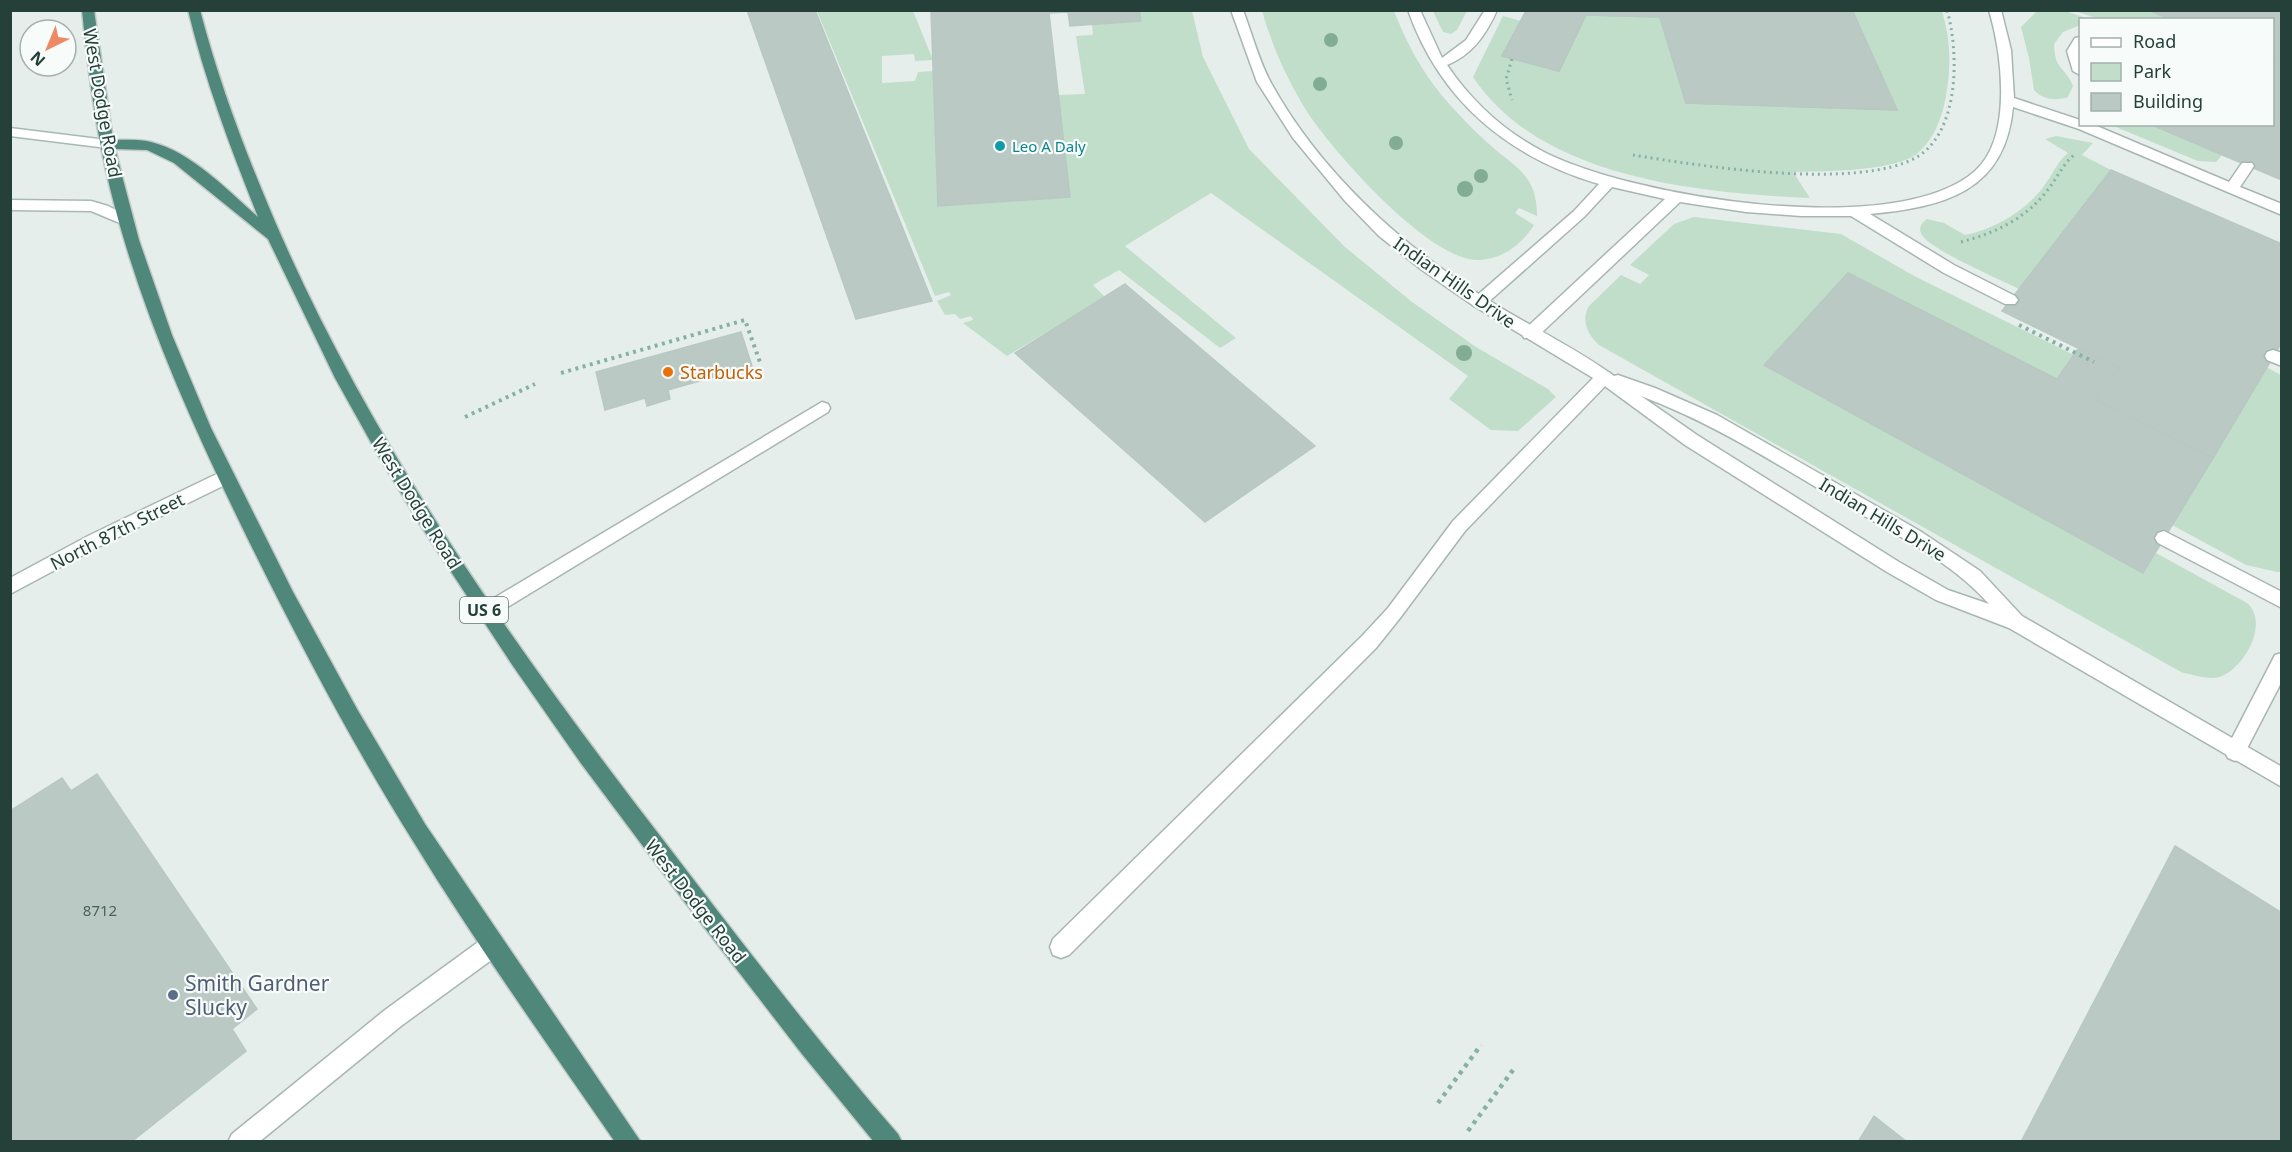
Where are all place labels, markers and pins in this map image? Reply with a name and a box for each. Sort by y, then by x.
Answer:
place label: Leo A Daly [1012,136,1086,156]
marker: Leo A Daly [993,139,1007,153]
place label: Starbucks [680,360,763,384]
marker: Starbucks [661,365,675,379]
place label: Smith Gardner Slucky [185,969,330,1021]
marker: Smith Gardner Slucky [166,988,180,1002]

